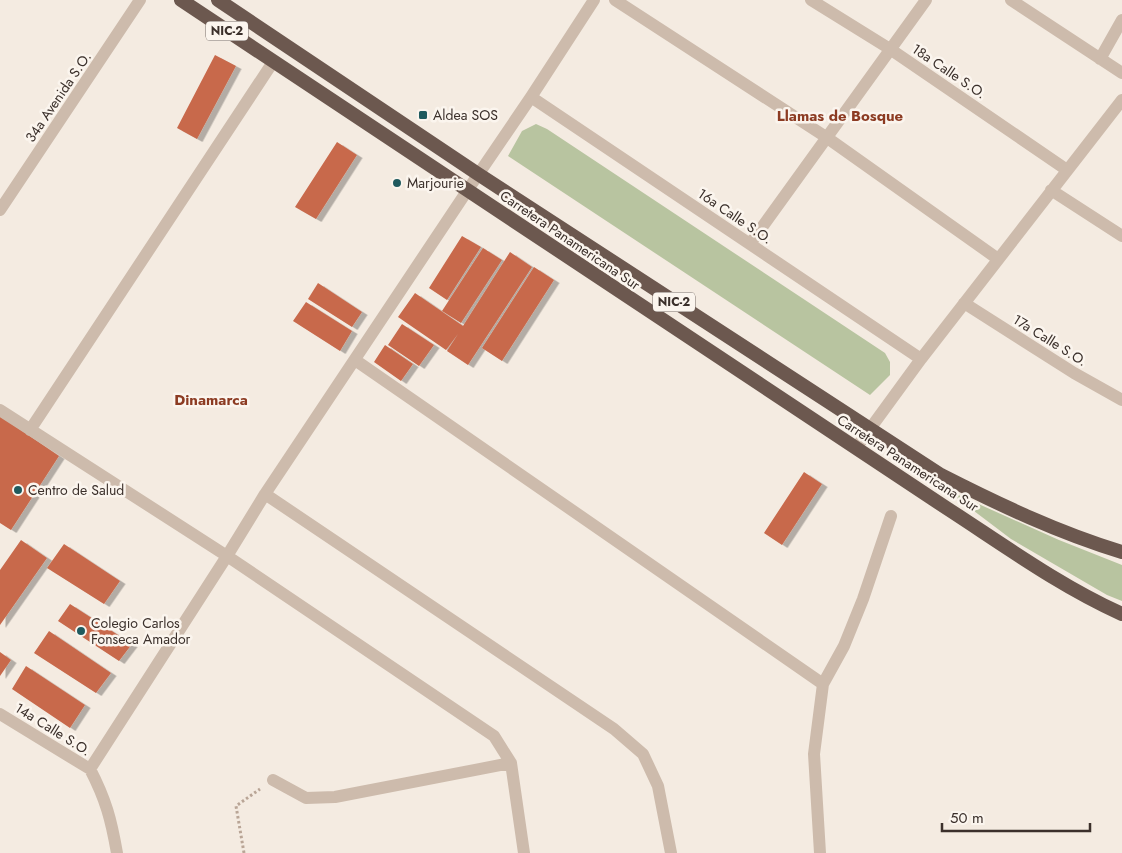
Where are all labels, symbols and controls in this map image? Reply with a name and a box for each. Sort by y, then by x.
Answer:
road number: NIC-2 [206,22,248,40]
street label: 18a Calle S.O. [908,39,990,103]
street label: 34a Avenida S.O. [20,48,96,146]
place label: Aldea SOS [433,105,498,125]
district label: Llamas de Bosque [777,105,904,127]
marker: Aldea SOS [417,109,429,121]
place label: Marjourie [407,173,464,193]
marker: Marjourie [391,177,403,189]
street label: 16a Calle S.O. [694,184,776,248]
street label: Carretera Panamericana Sur [496,185,644,295]
road number: NIC-2 [653,292,695,312]
street label: 17a Calle S.O. [1009,309,1091,371]
district label: Dinamarca [174,389,248,411]
street label: Carretera Panamericana Sur [833,410,983,517]
place label: Centro de Salud [28,480,124,500]
marker: Centro de Salud [12,484,24,496]
place label: Colegio Carlos Fonseca Amador [91,613,191,649]
marker: Colegio Carlos Fonseca Amador [75,625,87,637]
street label: 14a Calle S.O. [11,698,95,760]
scale bar [942,800,1090,832]
text: 50 m [950,807,984,829]

